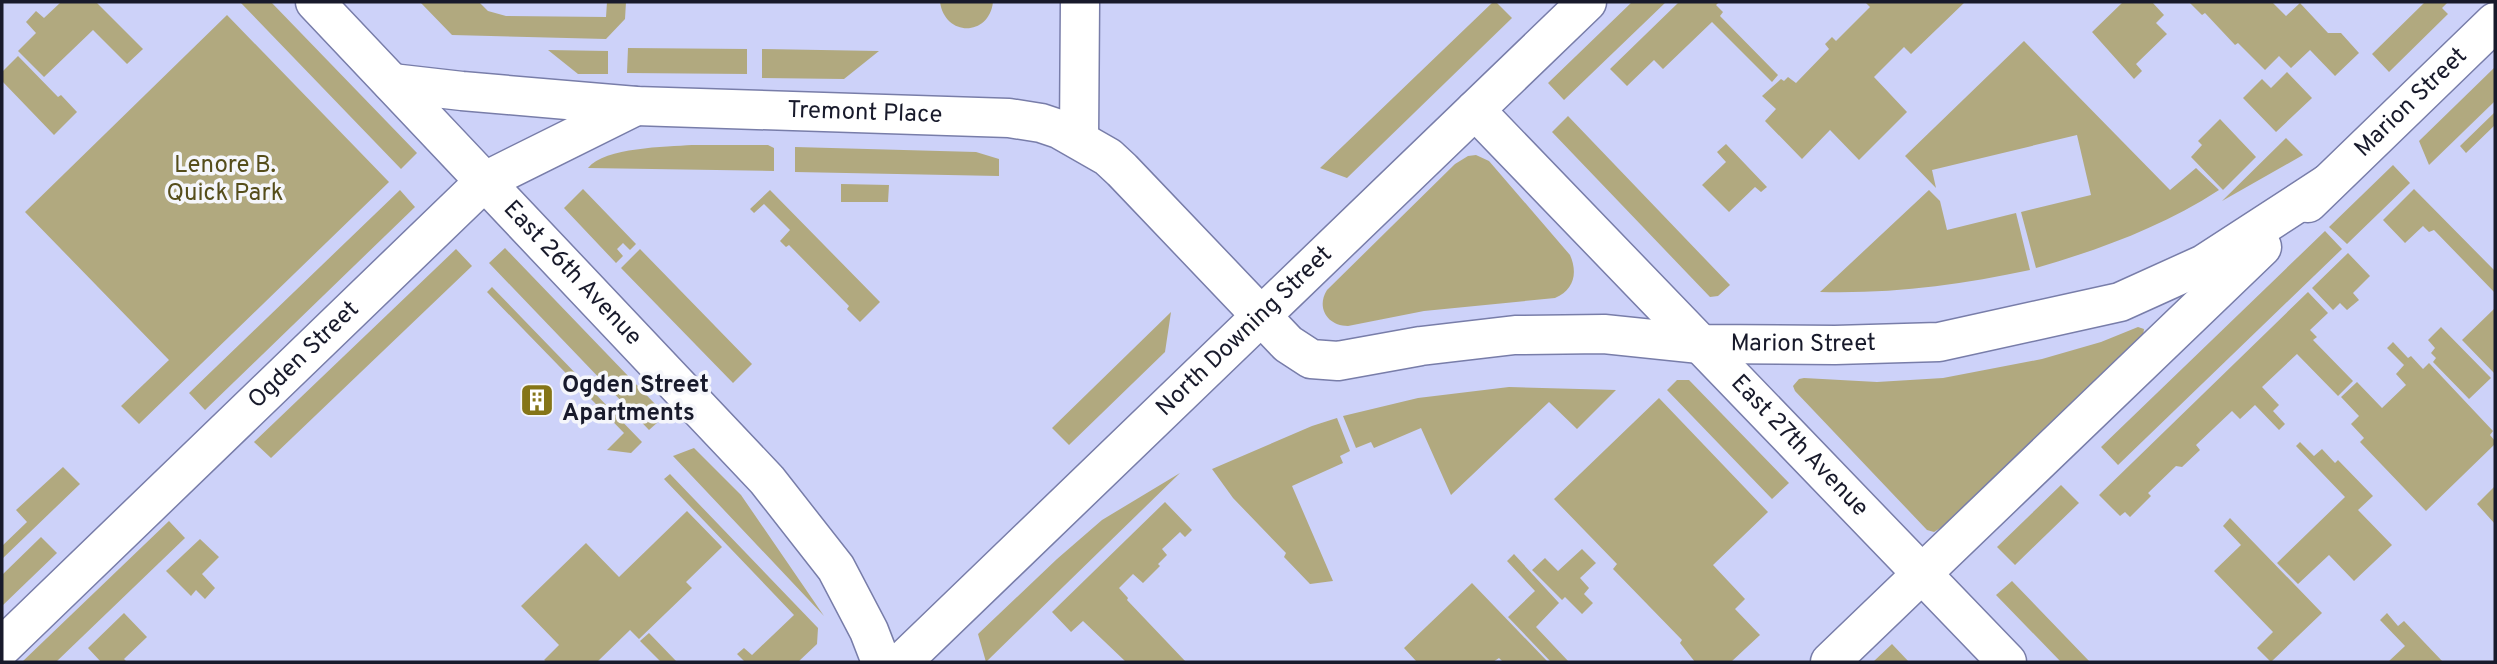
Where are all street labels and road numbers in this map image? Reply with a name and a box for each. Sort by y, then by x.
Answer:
street label: Marion Street [2349,42,2474,164]
street label: Tremont Place [787,96,943,131]
street label: East 26th Avenue [496,195,648,353]
street label: North Downing Street [1150,240,1339,423]
street label: Ogden Street [243,295,366,416]
street label: Marion Street [1730,329,1876,360]
street label: East 27th Avenue [1724,369,1874,524]

